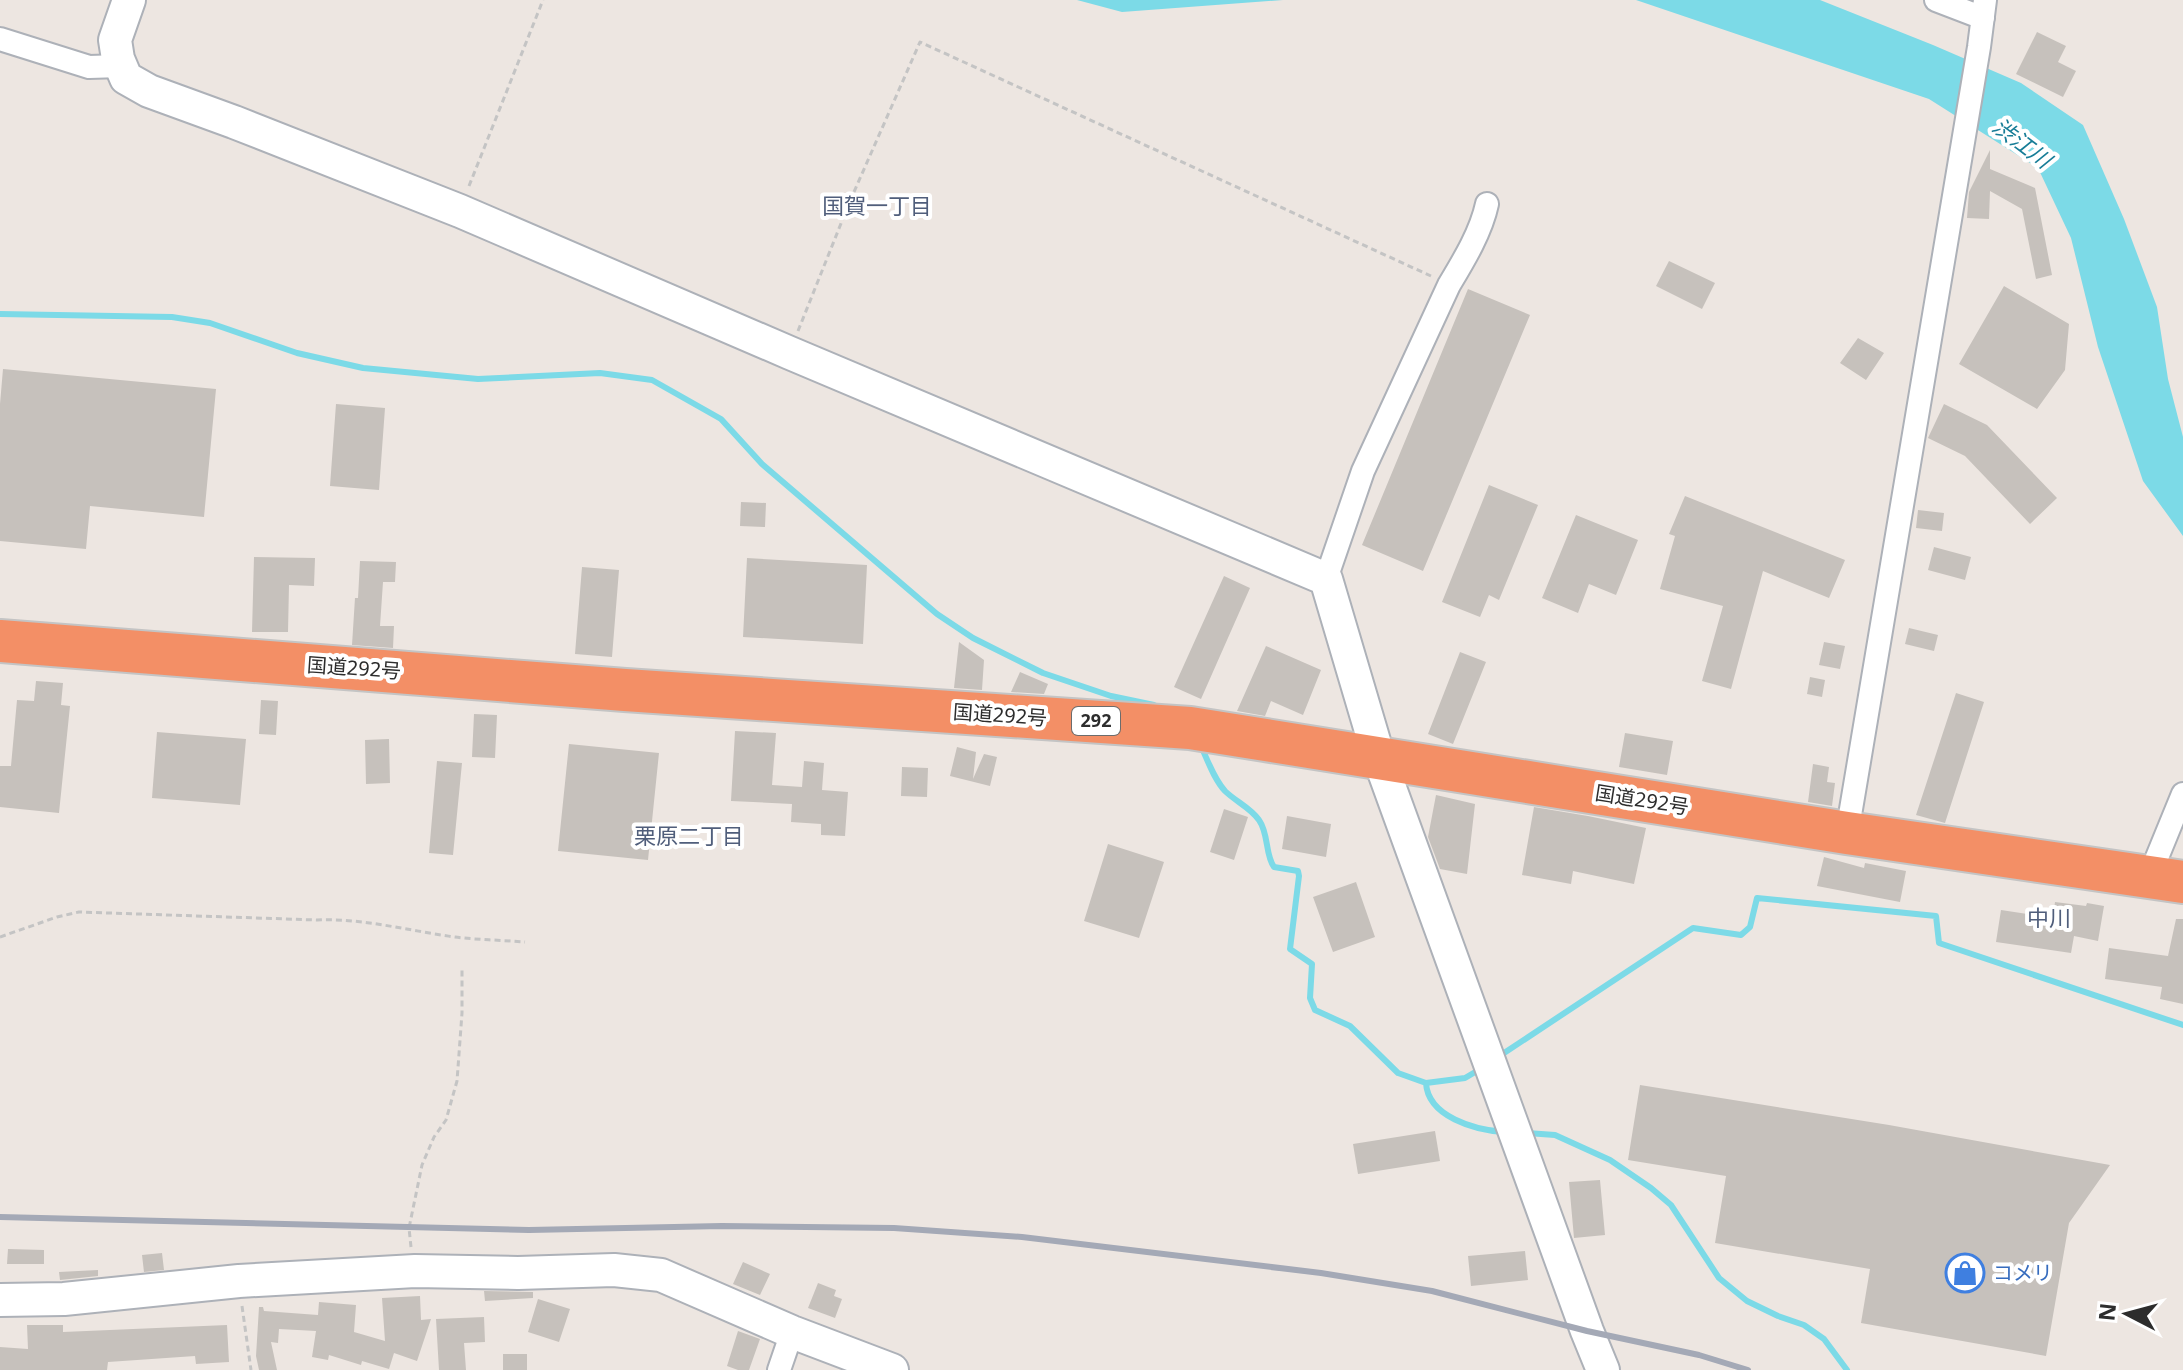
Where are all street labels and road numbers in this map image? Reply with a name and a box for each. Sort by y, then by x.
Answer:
street label: 国道292号 [306,651,402,684]
street label: 国道292号 [952,698,1048,731]
road number: 292 [1072,707,1120,735]
street label: 国道292号 [1593,779,1691,820]

